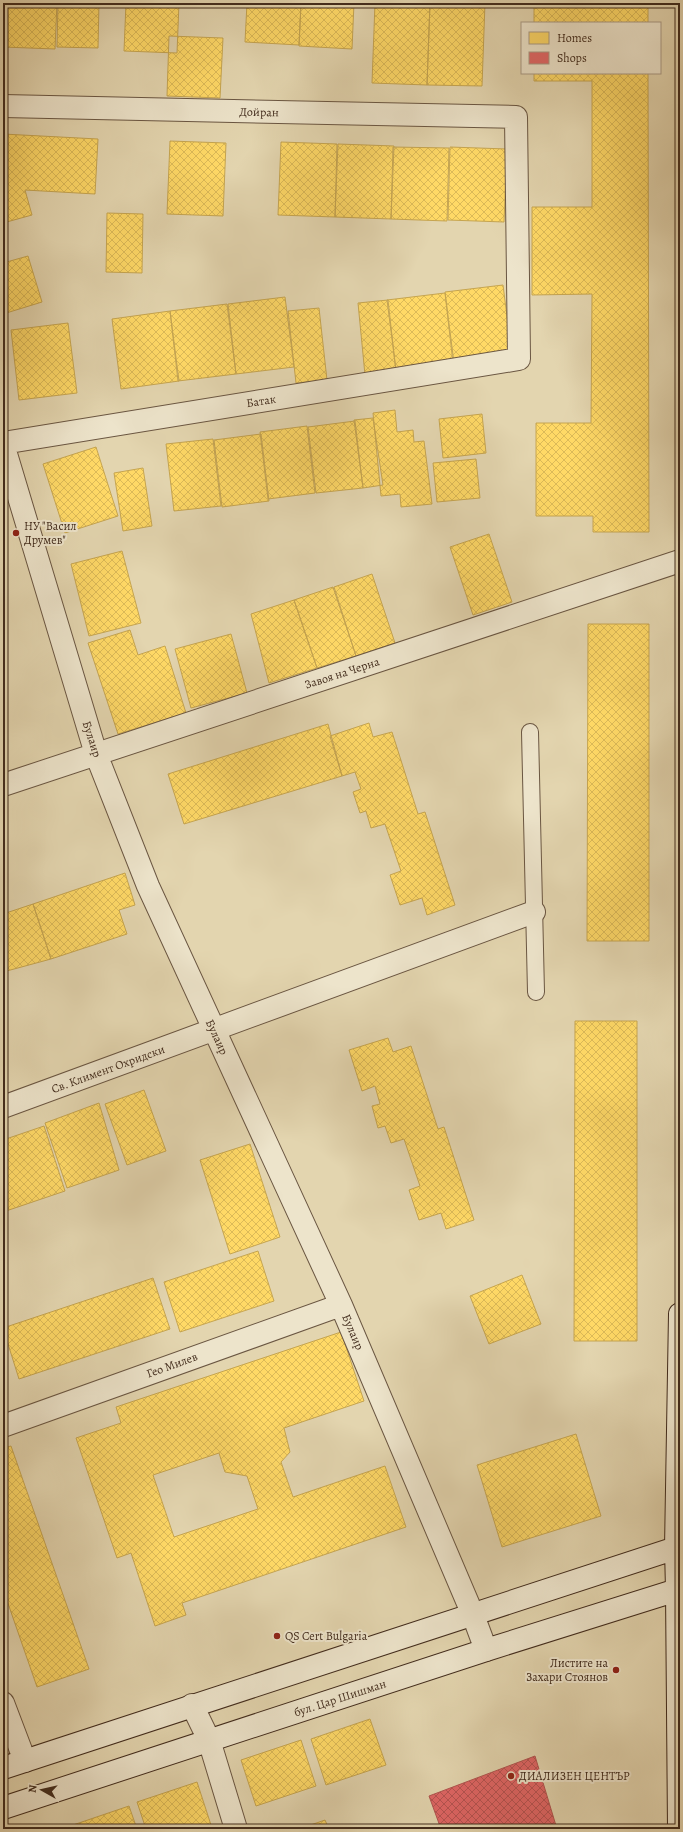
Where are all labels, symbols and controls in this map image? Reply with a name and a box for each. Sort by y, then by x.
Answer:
legend [521,22,661,74]
text: Homes [557,30,592,46]
text: Shops [557,50,587,66]
street label: Дойран [239,104,279,120]
street label: Батак [245,391,277,411]
place label: НУ "Васил Друмев" [24,518,77,548]
marker: НУ "Васил Друмев" [11,528,21,538]
street label: Завоя на Черна [303,653,382,693]
street label: Булаир [79,719,105,759]
street label: Булаир [202,1017,232,1057]
street label: Св. Климент Охридски [49,1041,167,1097]
street label: Булаир [338,1312,368,1352]
street label: Гео Милев [144,1348,200,1382]
place label: QS Cert Bulgaria [285,1628,368,1644]
marker: QS Cert Bulgaria [272,1631,282,1641]
place label: Листите на Захари Стоянов [526,1655,608,1685]
marker: Листите на Захари Стоянов [611,1665,621,1675]
street label: бул. Цар Шишман [292,1676,388,1720]
place label: ДИАЛИЗЕН ЦЕНТЪР [519,1768,630,1784]
north arrow [22,1770,62,1810]
marker: ДИАЛИЗЕН ЦЕНТЪР [506,1771,516,1781]
text: N [25,1784,41,1794]

